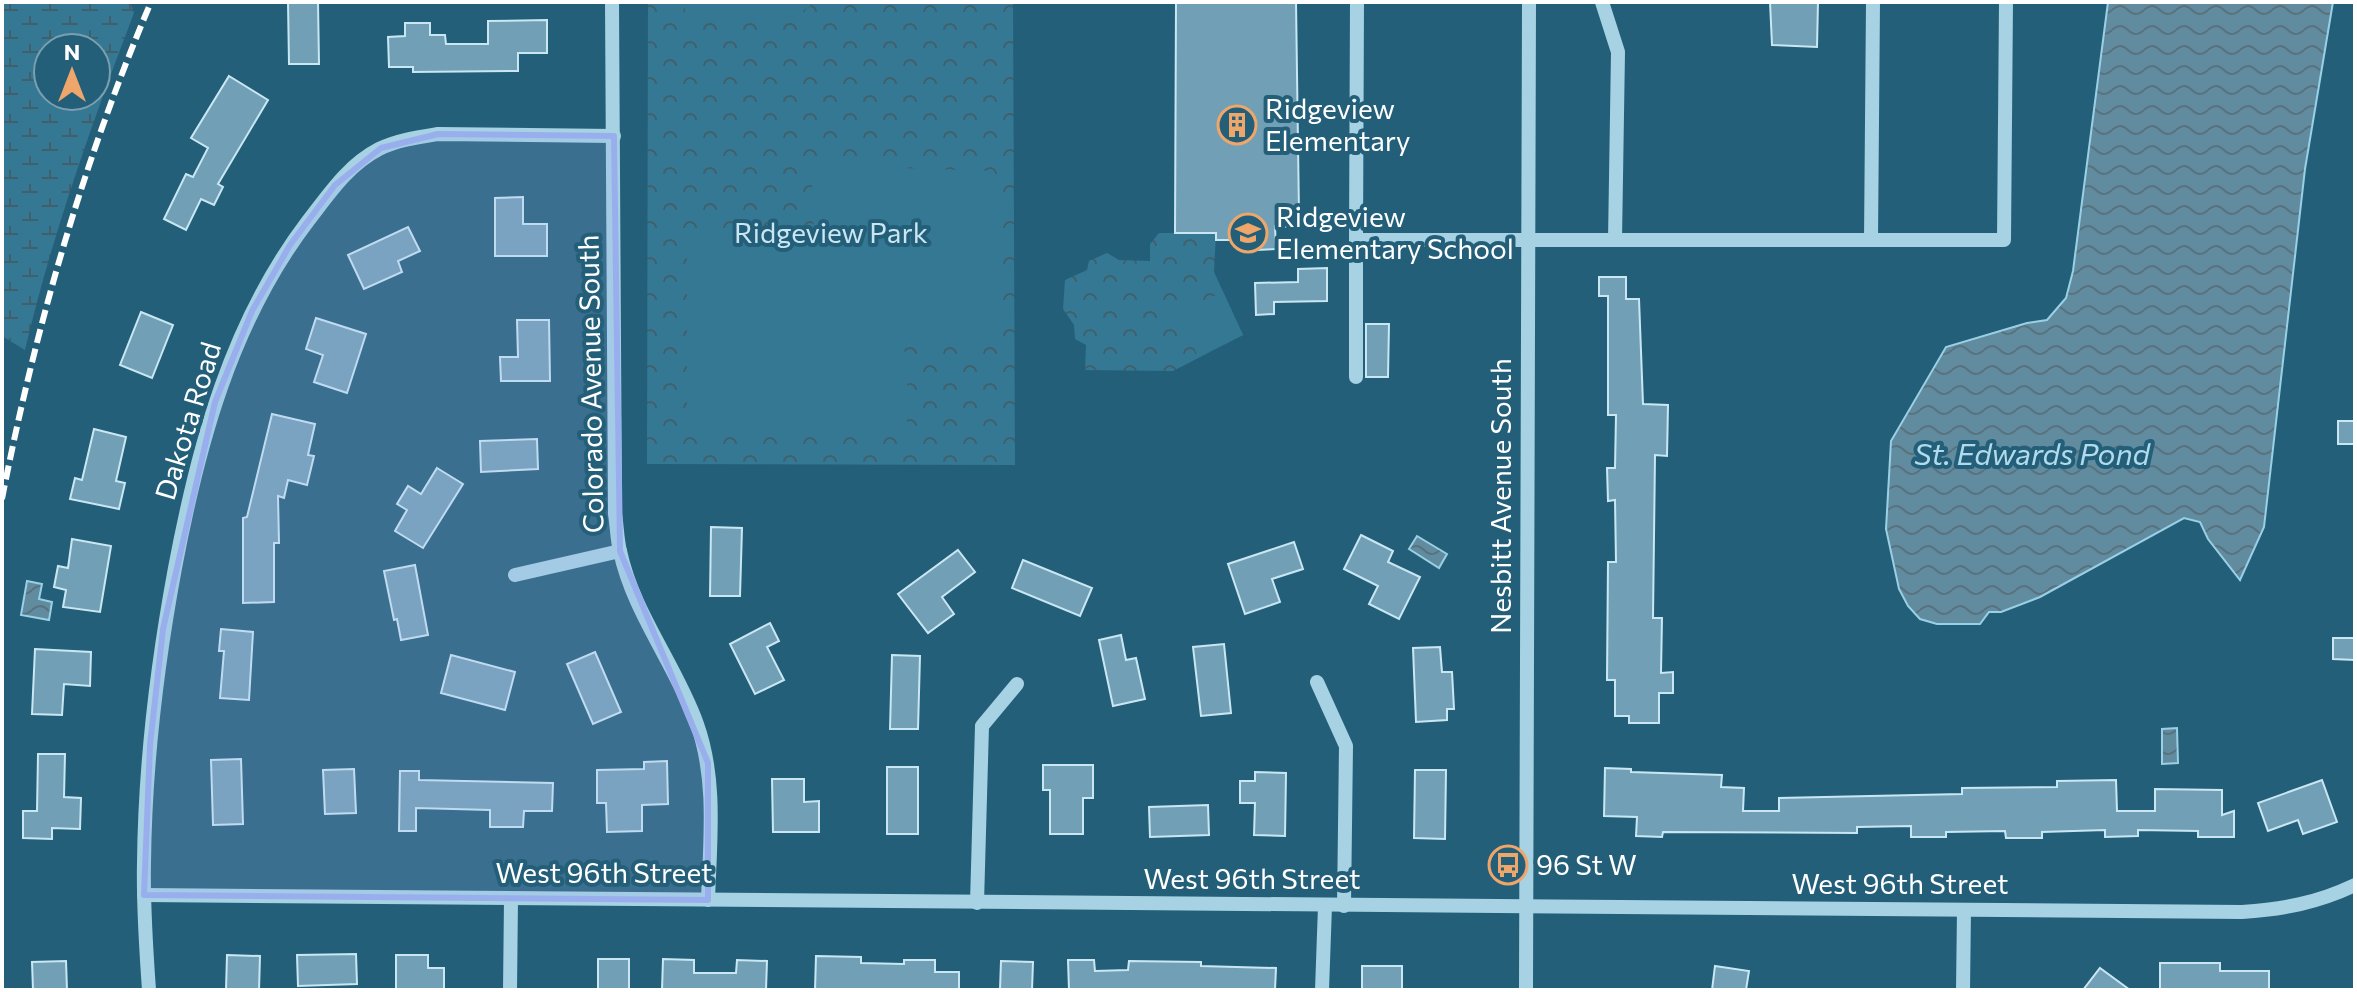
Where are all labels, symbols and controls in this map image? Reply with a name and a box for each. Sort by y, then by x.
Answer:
north arrow [32,32,112,112]
text: N [64,38,80,65]
place label: Ridgeview Elementary [1265,91,1411,157]
building icon: Ridgeview Elementary [1216,104,1258,146]
place label: Ridgeview Elementary School [1276,199,1514,265]
school or university icon: Ridgeview Elementary School [1227,212,1269,254]
park label: Ridgeview Park [734,215,928,249]
street label: Colorado Avenue South [570,234,610,534]
street label: Dakota Road [147,338,227,504]
street label: Nesbitt Avenue South [1483,358,1517,634]
water label: St. Edwards Pond [1914,434,2152,471]
bus stop icon: 96 St W [1487,844,1529,886]
place label: 96 St W [1536,847,1637,881]
street label: West 96th Street [496,855,712,889]
street label: West 96th Street [1144,861,1360,895]
street label: West 96th Street [1792,866,2008,900]

